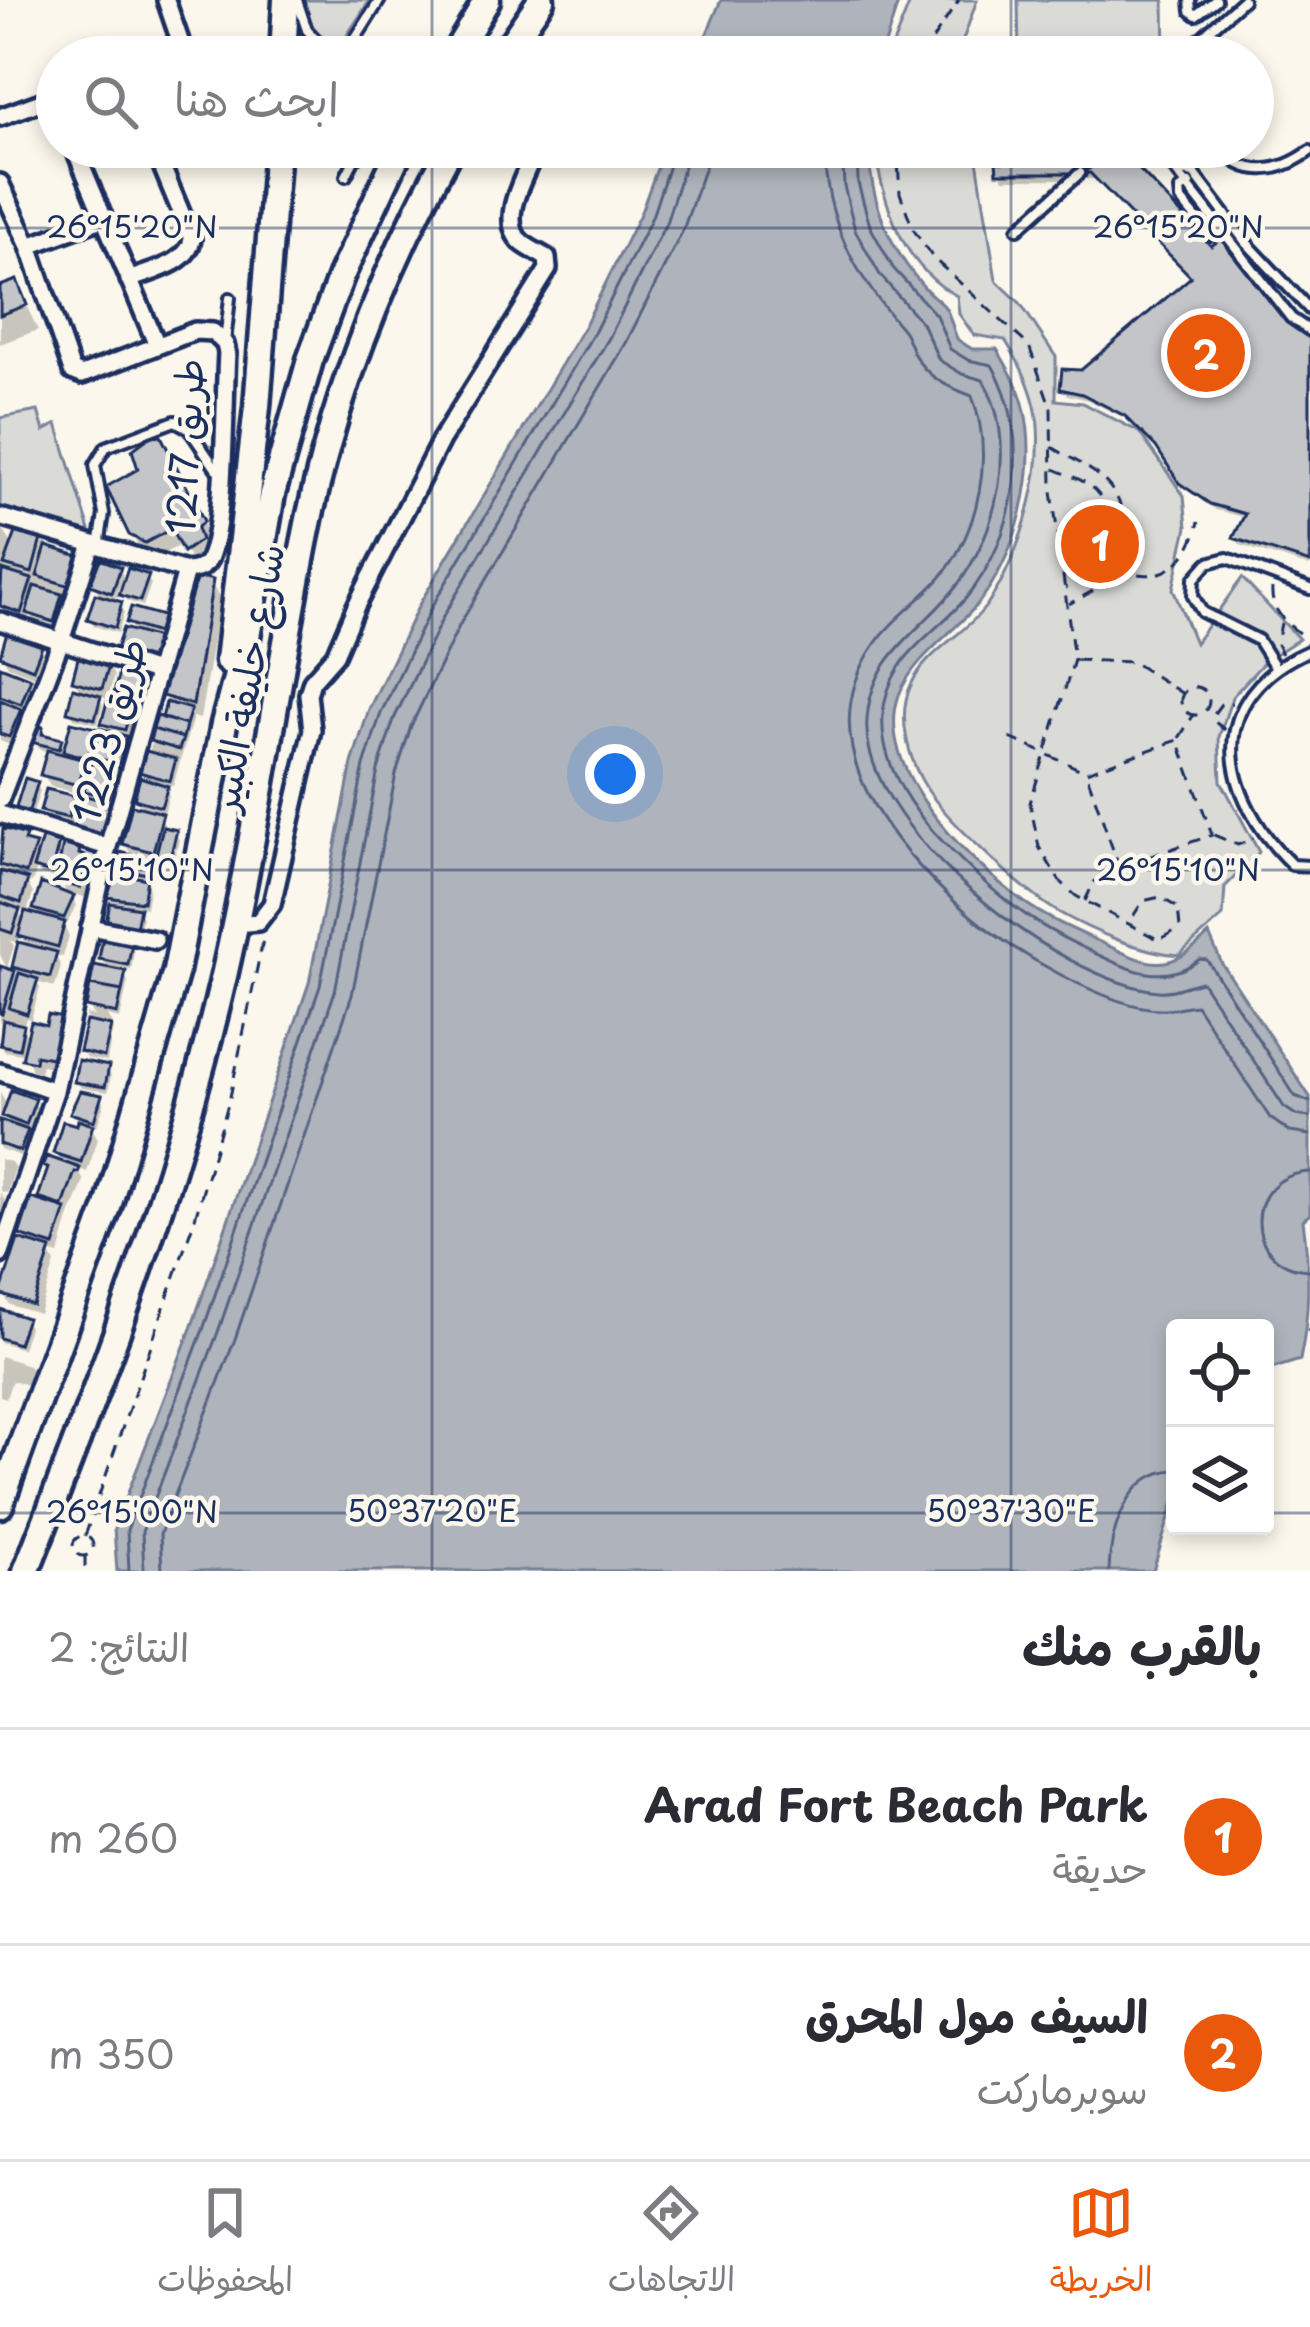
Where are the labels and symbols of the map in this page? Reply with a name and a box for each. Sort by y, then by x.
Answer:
text: 26°15'20"N [46,203,218,248]
text: 26°15'20"N [1092,203,1264,248]
pin: 2 [1167,308,1245,398]
street label: طريق 1217 [149,357,217,535]
pin: 1 [1061,499,1139,589]
street label: شارع خليفة الكبير [192,539,299,818]
street label: طريق 1223 [54,631,160,829]
your location [585,744,645,804]
text: 26°15'10"N [50,846,214,891]
text: 26°15'10"N [1096,846,1260,891]
text: 50°37'20"E [347,1487,517,1532]
text: 50°37'30"E [926,1487,1096,1532]
text: 26°15'00"N [46,1488,218,1533]

